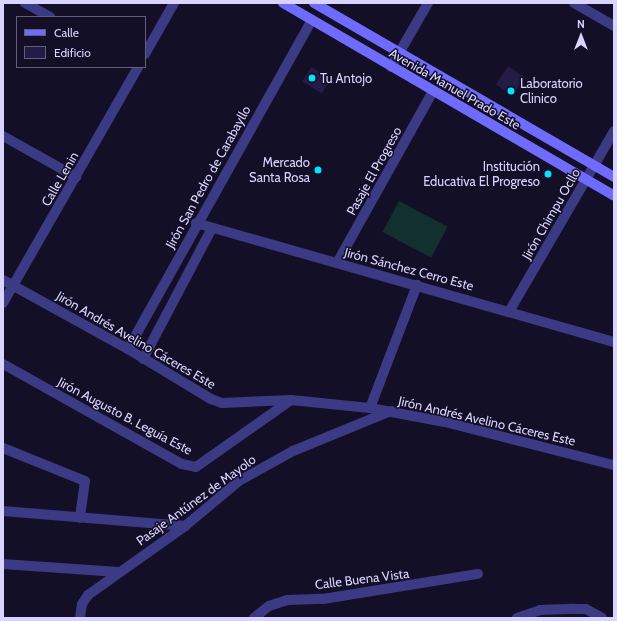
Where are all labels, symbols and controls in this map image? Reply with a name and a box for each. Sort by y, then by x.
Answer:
legend [16,16,146,68]
north arrow [561,16,601,56]
text: N [577,17,585,31]
text: Calle [54,25,79,40]
text: Edificio [54,45,91,60]
street label: Avenida Manuel Prado Este [387,45,523,133]
place label: Tu Antojo [320,70,372,86]
marker: Tu Antojo [307,73,317,83]
place label: Laboratorio Clinico [520,76,583,107]
marker: Laboratorio Clinico [505,85,517,97]
street label: Jirón San Pedro de Carabayllo [162,103,254,251]
street label: Pasaje El Progreso [343,124,405,218]
street label: Calle Lenin [38,149,82,209]
place label: Mercado Santa Rosa [249,155,310,186]
place label: Institución Educativa El Progreso [423,159,540,190]
marker: Mercado Santa Rosa [313,165,323,175]
street label: Jirón Chimpu Ocllo [519,166,583,262]
marker: Institución Educativa El Progreso [543,169,553,179]
street label: Jirón Sánchez Cerro Este [343,244,475,294]
street label: Jirón Andrés Avelino Cáceres Este [54,288,218,392]
street label: Jirón Augusto B. Leguía Este [55,374,195,458]
street label: Jirón Andrés Avelino Cáceres Este [397,393,577,449]
street label: Pasaje Antúnez de Mayolo [133,451,259,549]
street label: Calle Buena Vista [314,565,410,593]

